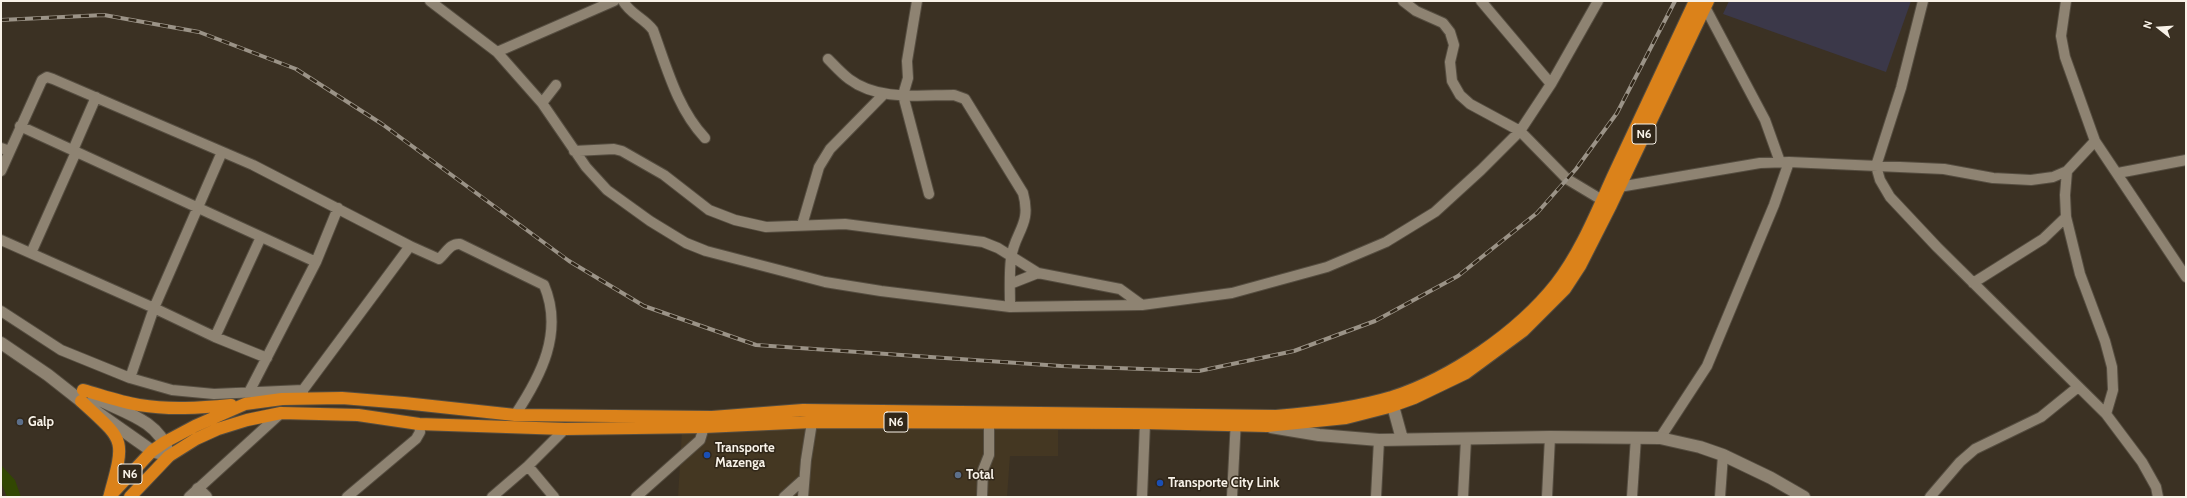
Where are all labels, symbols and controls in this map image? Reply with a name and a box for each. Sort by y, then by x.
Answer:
north arrow [2139,8,2179,48]
text: N [2140,19,2155,30]
road number: N6 [1632,124,1656,144]
road number: N6 [884,412,908,432]
place label: Galp [28,414,54,430]
marker: Galp [15,417,25,427]
place label: Transporte Mazenga [715,440,775,471]
marker: Transporte Mazenga [702,450,712,460]
road number: N6 [118,464,142,484]
place label: Total [966,467,994,483]
marker: Total [953,470,963,480]
place label: Transporte City Link [1168,475,1280,491]
marker: Transporte City Link [1155,478,1165,488]

